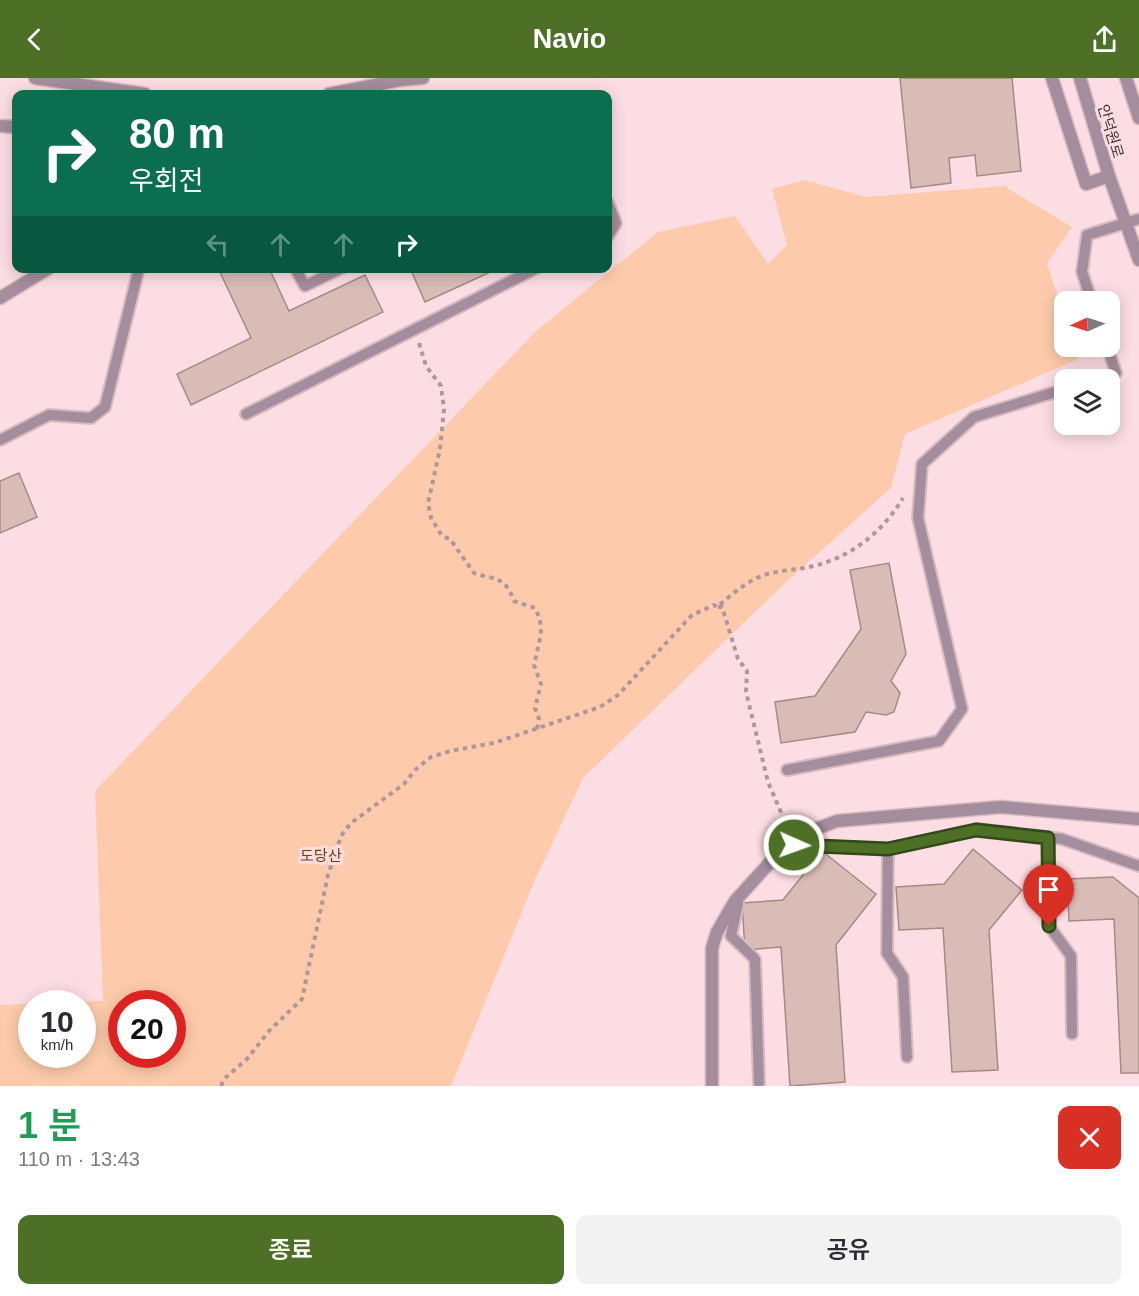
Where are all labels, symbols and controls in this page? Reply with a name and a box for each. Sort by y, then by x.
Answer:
icon: back [18,23,51,56]
icon: share [1088,23,1121,56]
text: Navio [533,24,606,54]
street label: 안덕원로 [1095,102,1127,160]
text: 80 m [129,110,225,157]
icon: right [30,114,108,192]
text: 우회전 [129,166,204,196]
icon: left [201,228,234,261]
icon: ahead [264,228,297,261]
icon: ahead [327,228,360,261]
icon: right [390,228,423,261]
north arrow [1054,291,1120,357]
map controls [1054,291,1120,435]
button: layers [1054,369,1120,435]
position arrow [762,813,826,877]
park label: 도당산 [300,847,342,864]
pin [1023,864,1074,926]
icon: arrive [1032,873,1065,906]
speed limit sign: 20 [108,990,186,1068]
text: 10 [40,1005,74,1038]
text: km/h [41,1036,73,1053]
text: 1 분 [18,1105,81,1146]
button: close [1058,1106,1121,1169]
text: 110 m · 13:43 [18,1148,140,1170]
button: 종료 [18,1215,564,1284]
button: 공유 [576,1215,1121,1284]

